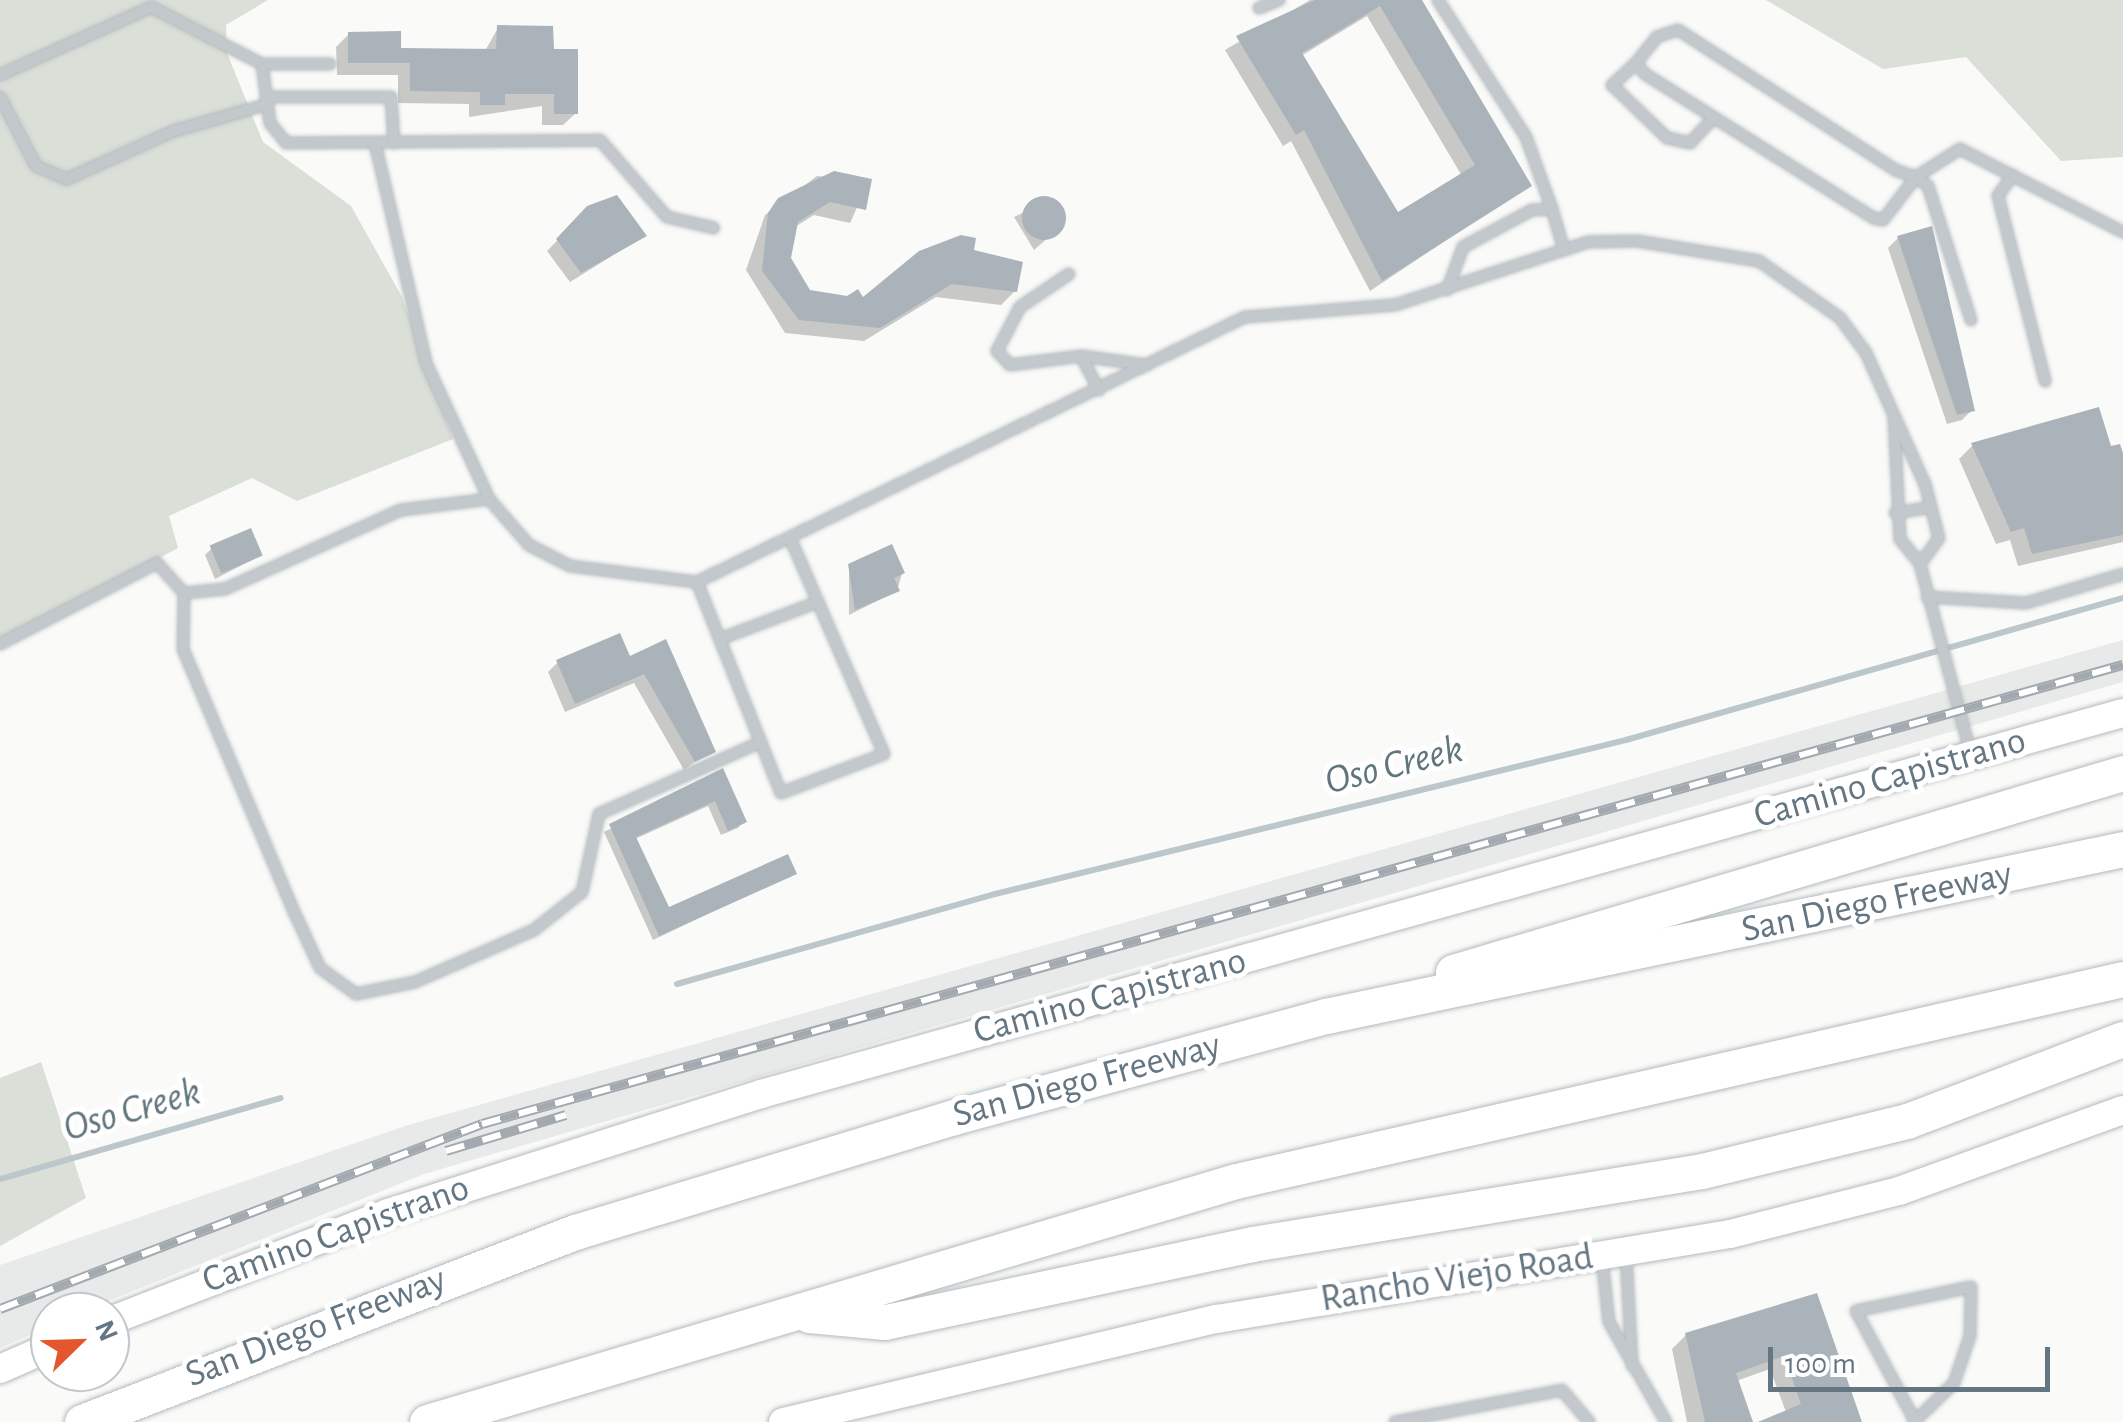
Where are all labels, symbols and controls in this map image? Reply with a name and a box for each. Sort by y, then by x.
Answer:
street label: Camino Capistrano [1749,718,2031,840]
water label: Oso Creek [1320,725,1468,805]
street label: San Diego Freeway [1738,852,2016,954]
street label: Camino Capistrano [969,939,1251,1055]
street label: San Diego Freeway [948,1023,1226,1139]
water label: Oso Creek [58,1068,206,1152]
street label: Camino Capistrano [196,1166,476,1304]
street label: Rancho Viejo Road [1318,1235,1596,1323]
street label: San Diego Freeway [179,1257,453,1399]
north arrow [30,1292,130,1392]
text: N [89,1317,122,1345]
scale bar [1773,1327,2056,1389]
text: 100 m [1785,1349,1856,1379]

